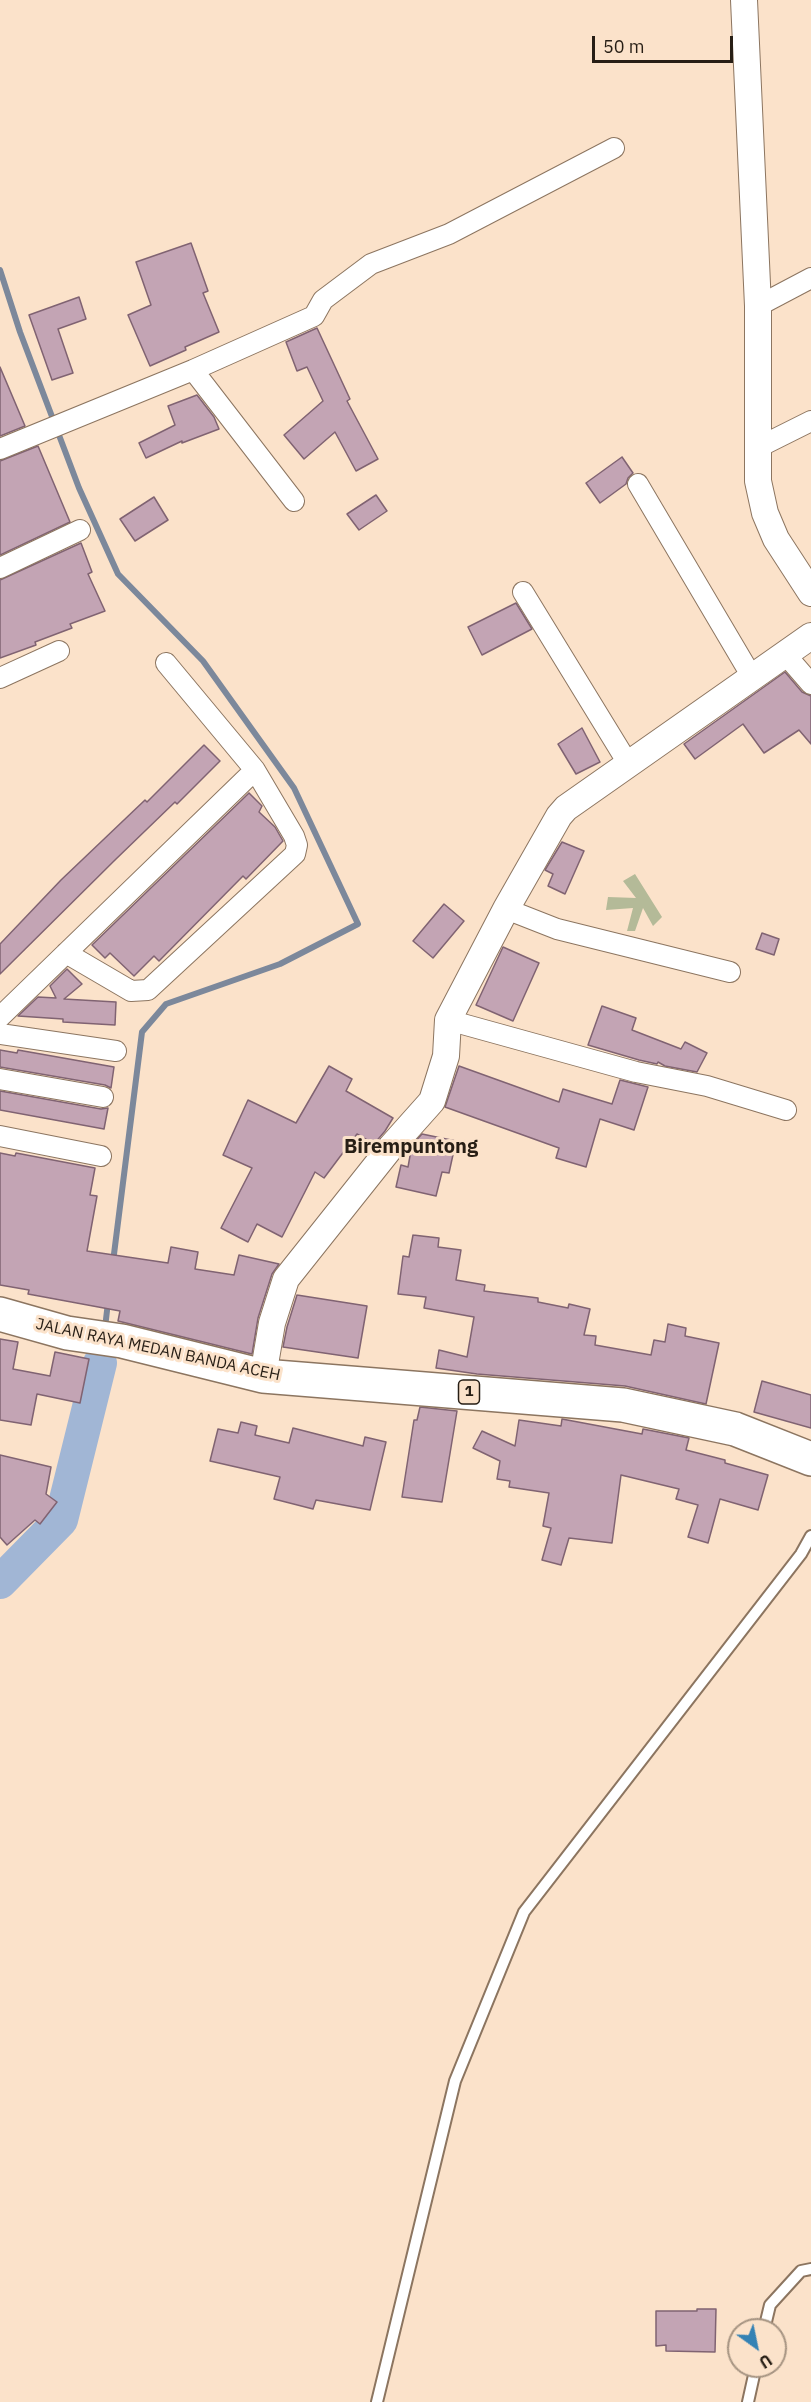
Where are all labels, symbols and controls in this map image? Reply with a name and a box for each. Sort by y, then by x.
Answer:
scale bar [595,24,736,62]
text: 50 m [603,35,645,58]
district label: Birempuntong [344,1135,478,1159]
street label: JALAN RAYA MEDAN BANDA ACEH [34,1315,282,1385]
road number: 1 [458,1380,480,1404]
north arrow [727,2318,787,2378]
text: U [756,2350,776,2373]

